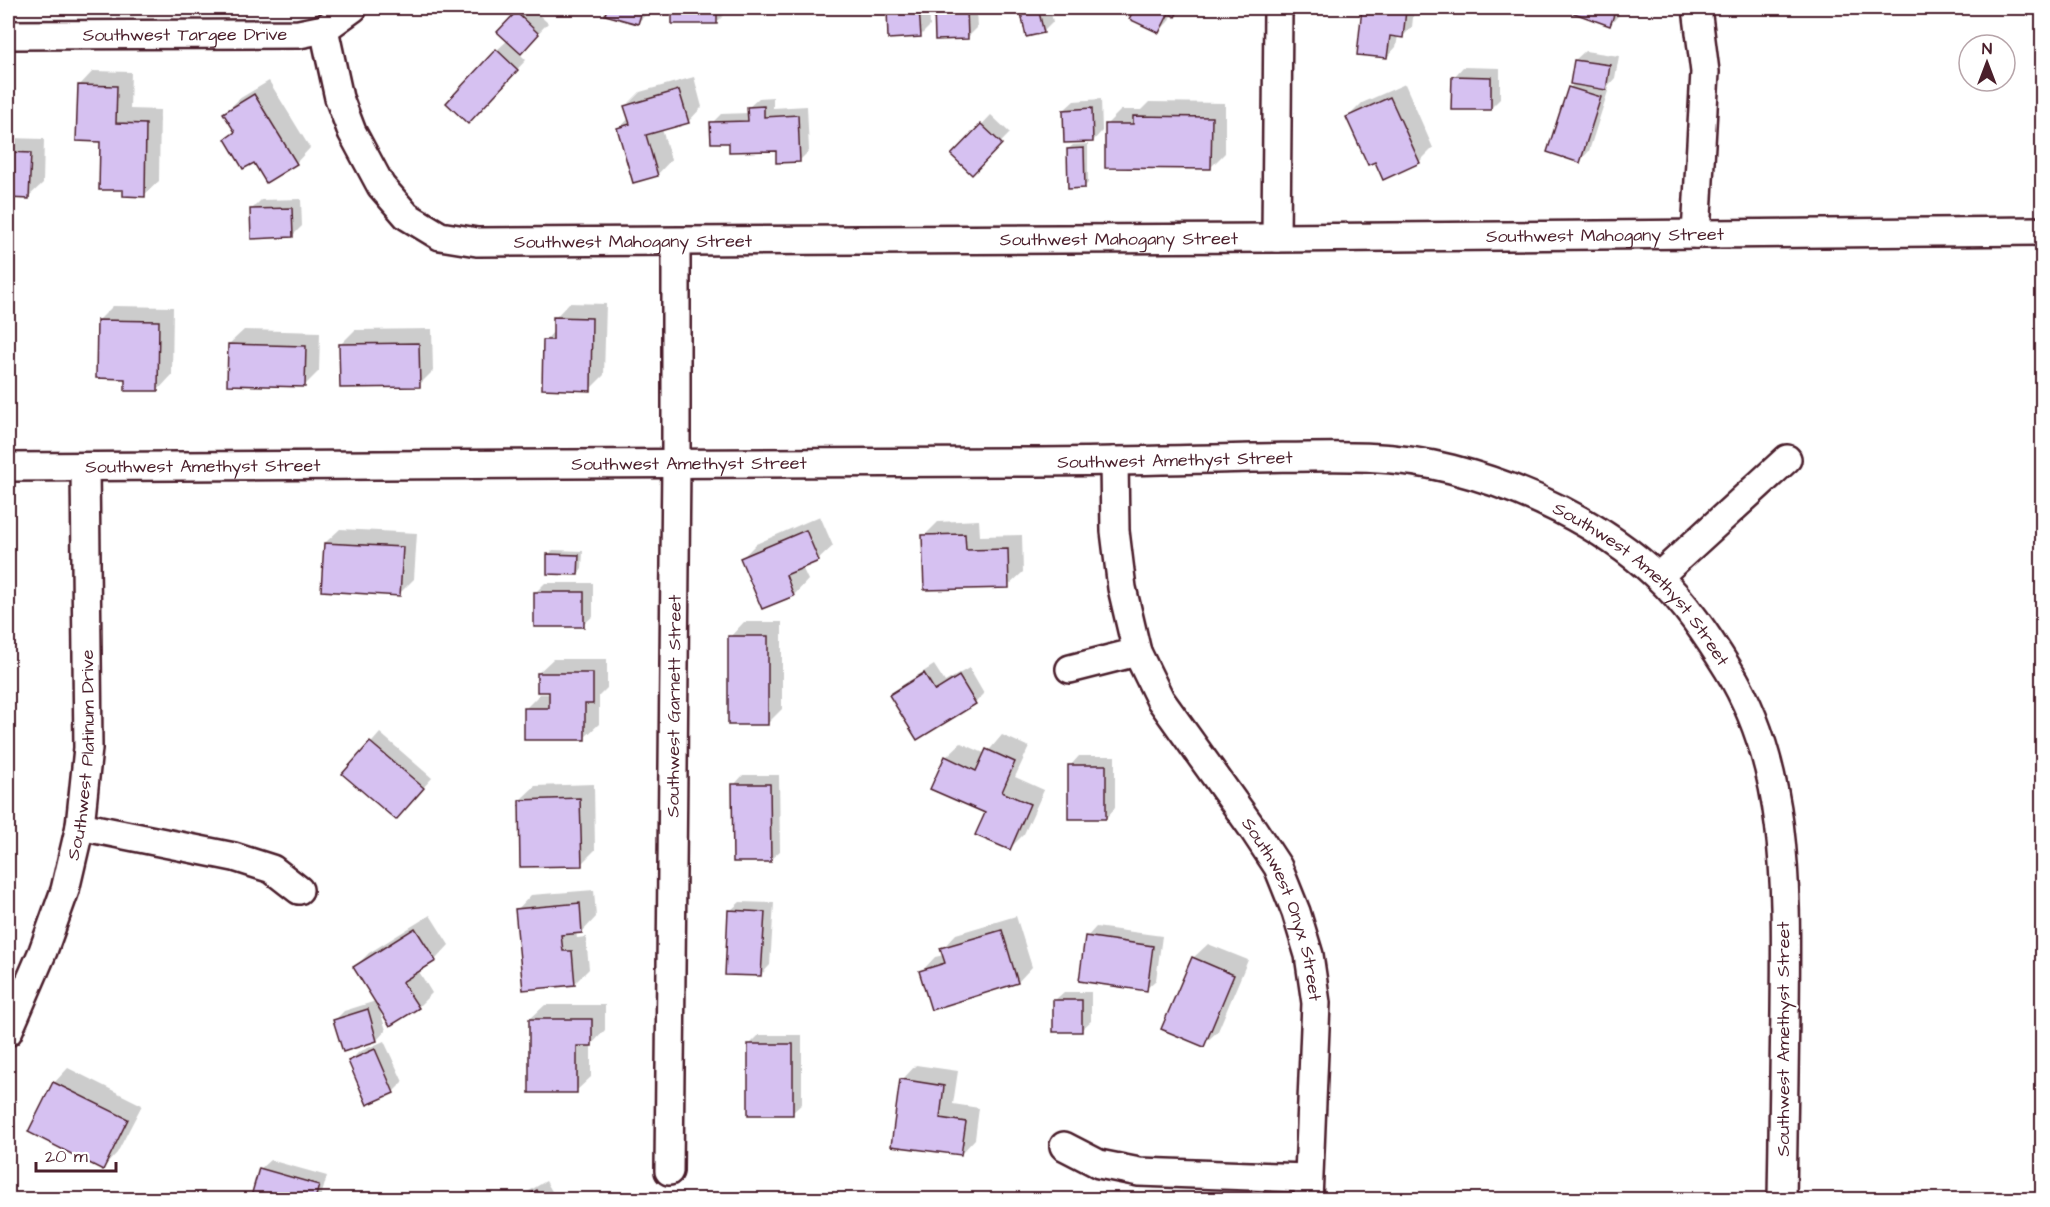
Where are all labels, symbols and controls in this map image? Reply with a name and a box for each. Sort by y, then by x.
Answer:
street label: Southwest Targee Drive [83,22,288,48]
north arrow [1957,33,2017,93]
text: N [1982,38,1992,60]
street label: Southwest Mahogany Street [1486,221,1725,249]
street label: Southwest Mahogany Street [1000,226,1239,252]
street label: Southwest Mahogany Street [514,228,753,255]
street label: Southwest Amethyst Street [1057,445,1294,474]
street label: Southwest Amethyst Street [571,450,808,477]
street label: Southwest Amethyst Street [85,453,321,479]
street label: Southwest Amethyst Street [1549,496,1736,671]
street label: Southwest Garnett Street [660,594,687,817]
street label: Southwest Platinum Drive [60,649,101,862]
street label: Southwest Onyx Street [1236,812,1328,1003]
street label: Southwest Amethyst Street [1771,921,1797,1157]
scale bar [36,1135,116,1173]
text: 20 m [45,1144,88,1169]

